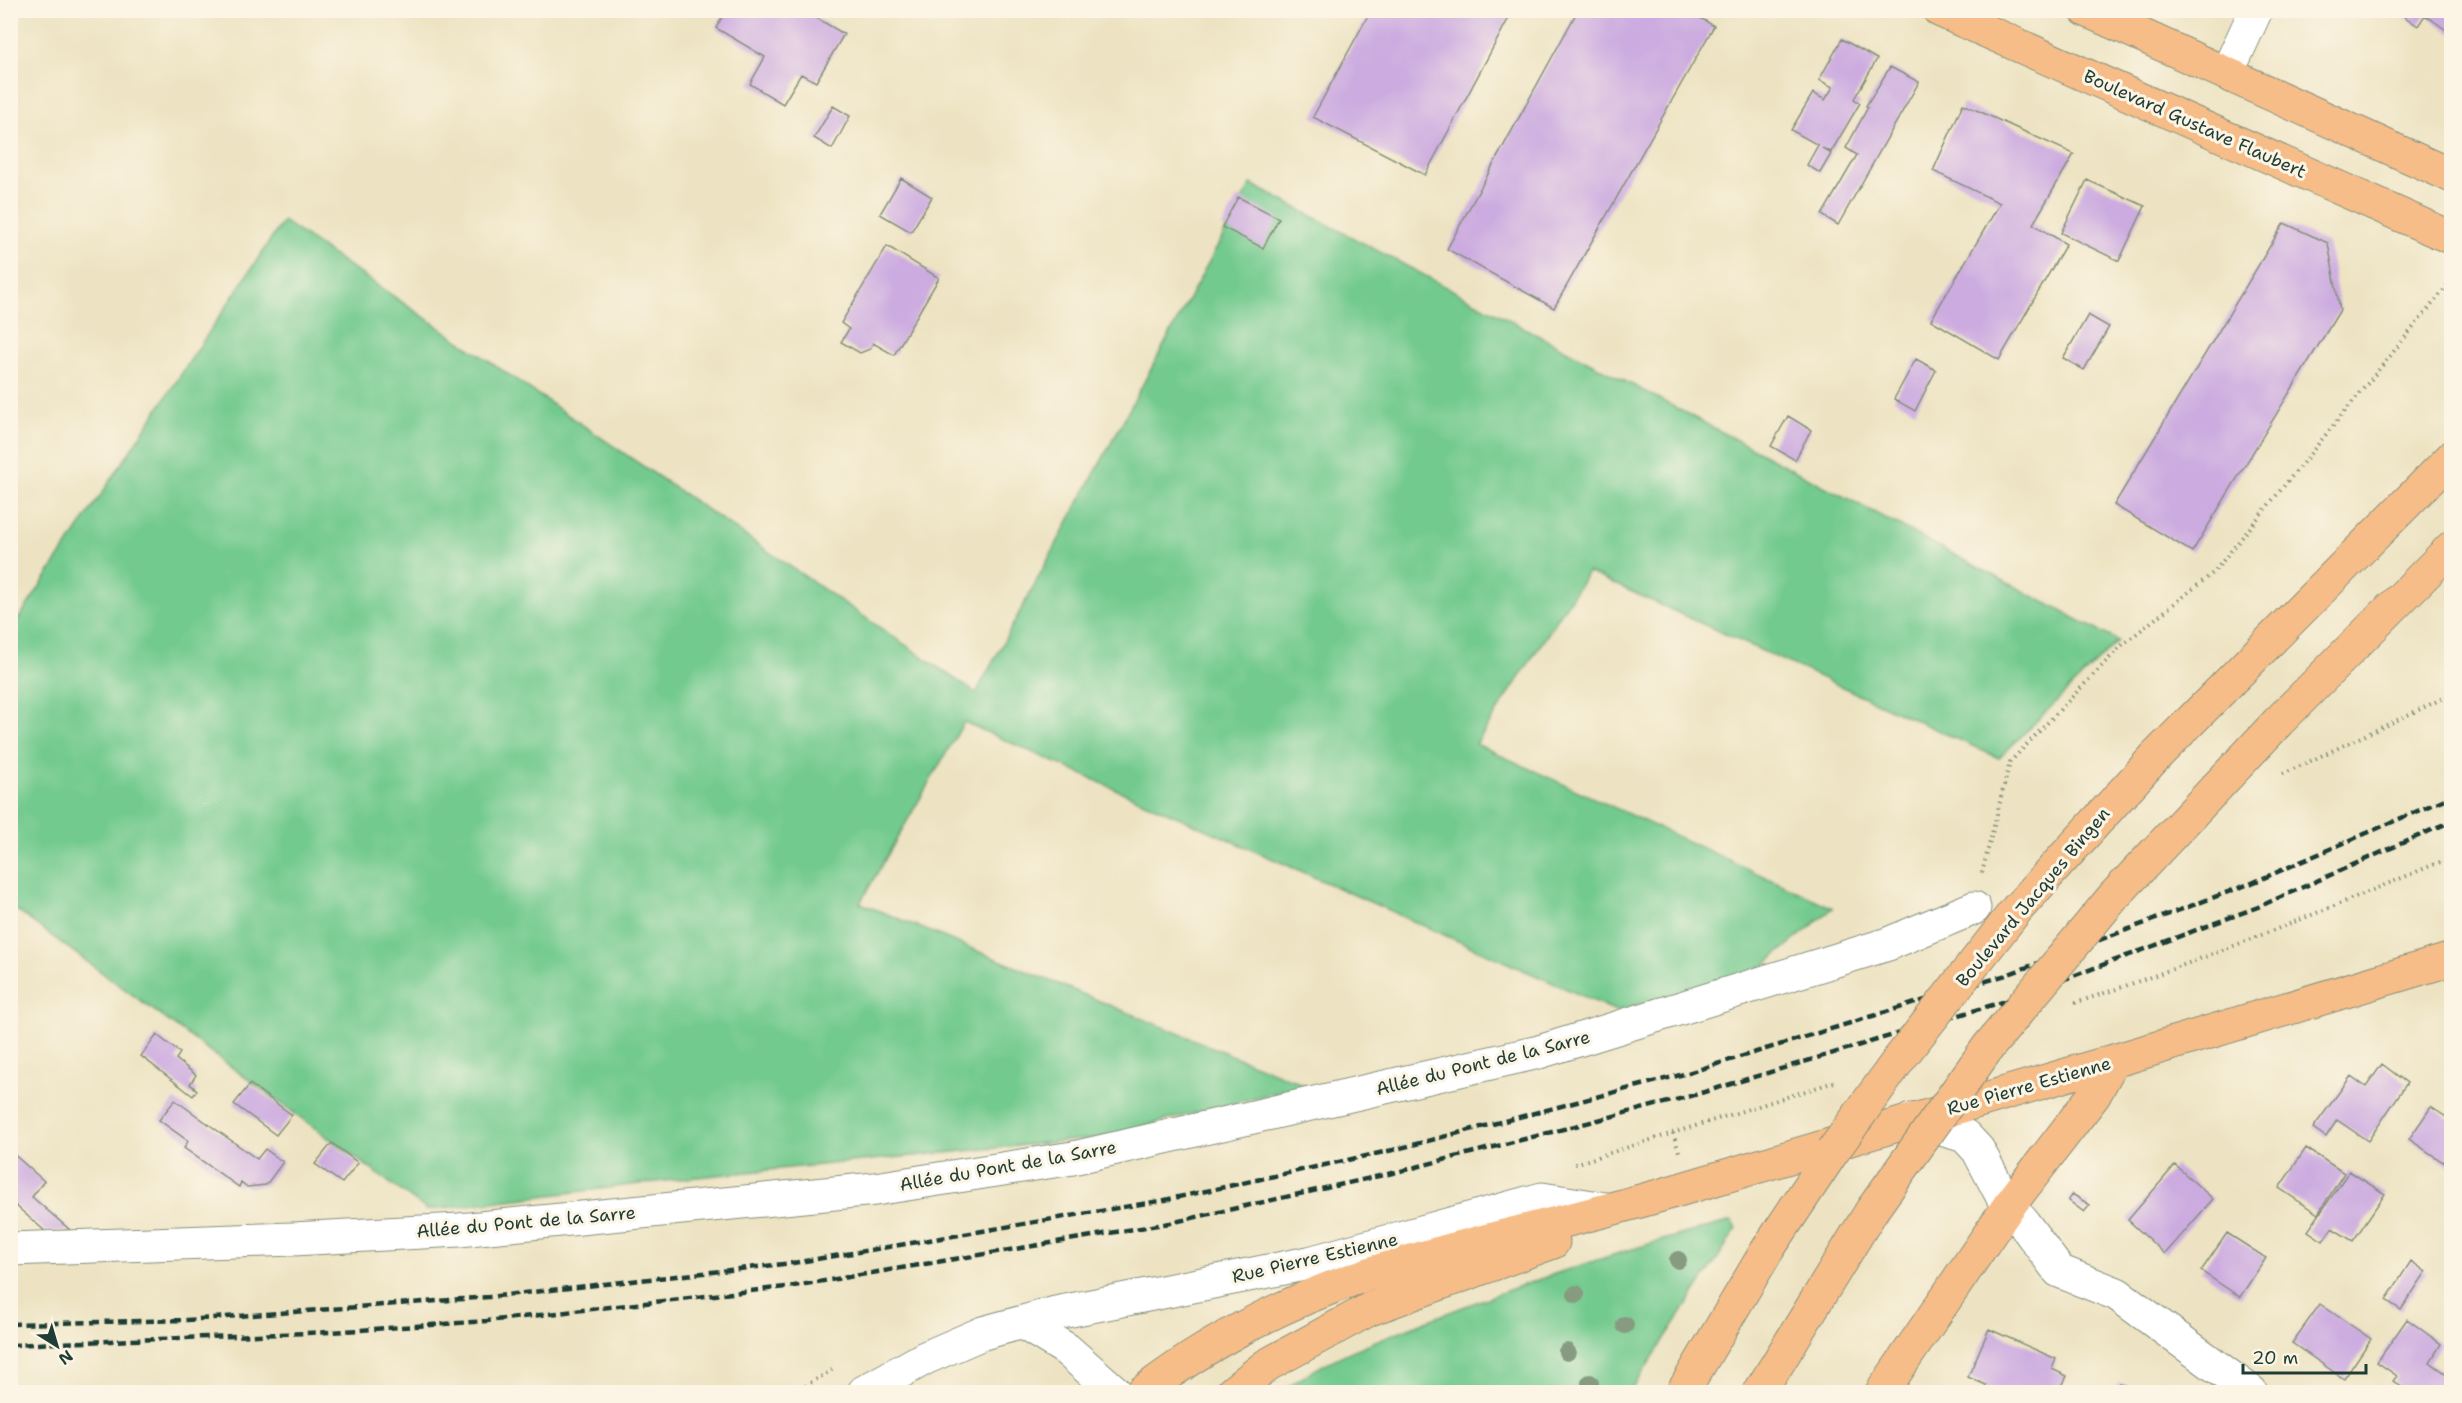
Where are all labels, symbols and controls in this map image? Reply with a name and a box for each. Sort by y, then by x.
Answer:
street label: Boulevard Gustave Flaubert [2080,64,2310,184]
street label: Boulevard Jacques Bingen [1951,802,2115,992]
street label: Allée du Pont de la Sarre [1373,1025,1593,1101]
street label: Rue Pierre Estienne [1944,1051,2114,1121]
street label: Allée du Pont de la Sarre [898,1135,1118,1197]
street label: Allée du Pont de la Sarre [415,1200,637,1244]
street label: Rue Pierre Estienne [1230,1227,1400,1289]
north arrow [27,1316,87,1376]
scale bar [2243,1337,2366,1375]
text: N [54,1345,77,1370]
text: 20 m [2252,1346,2298,1370]

